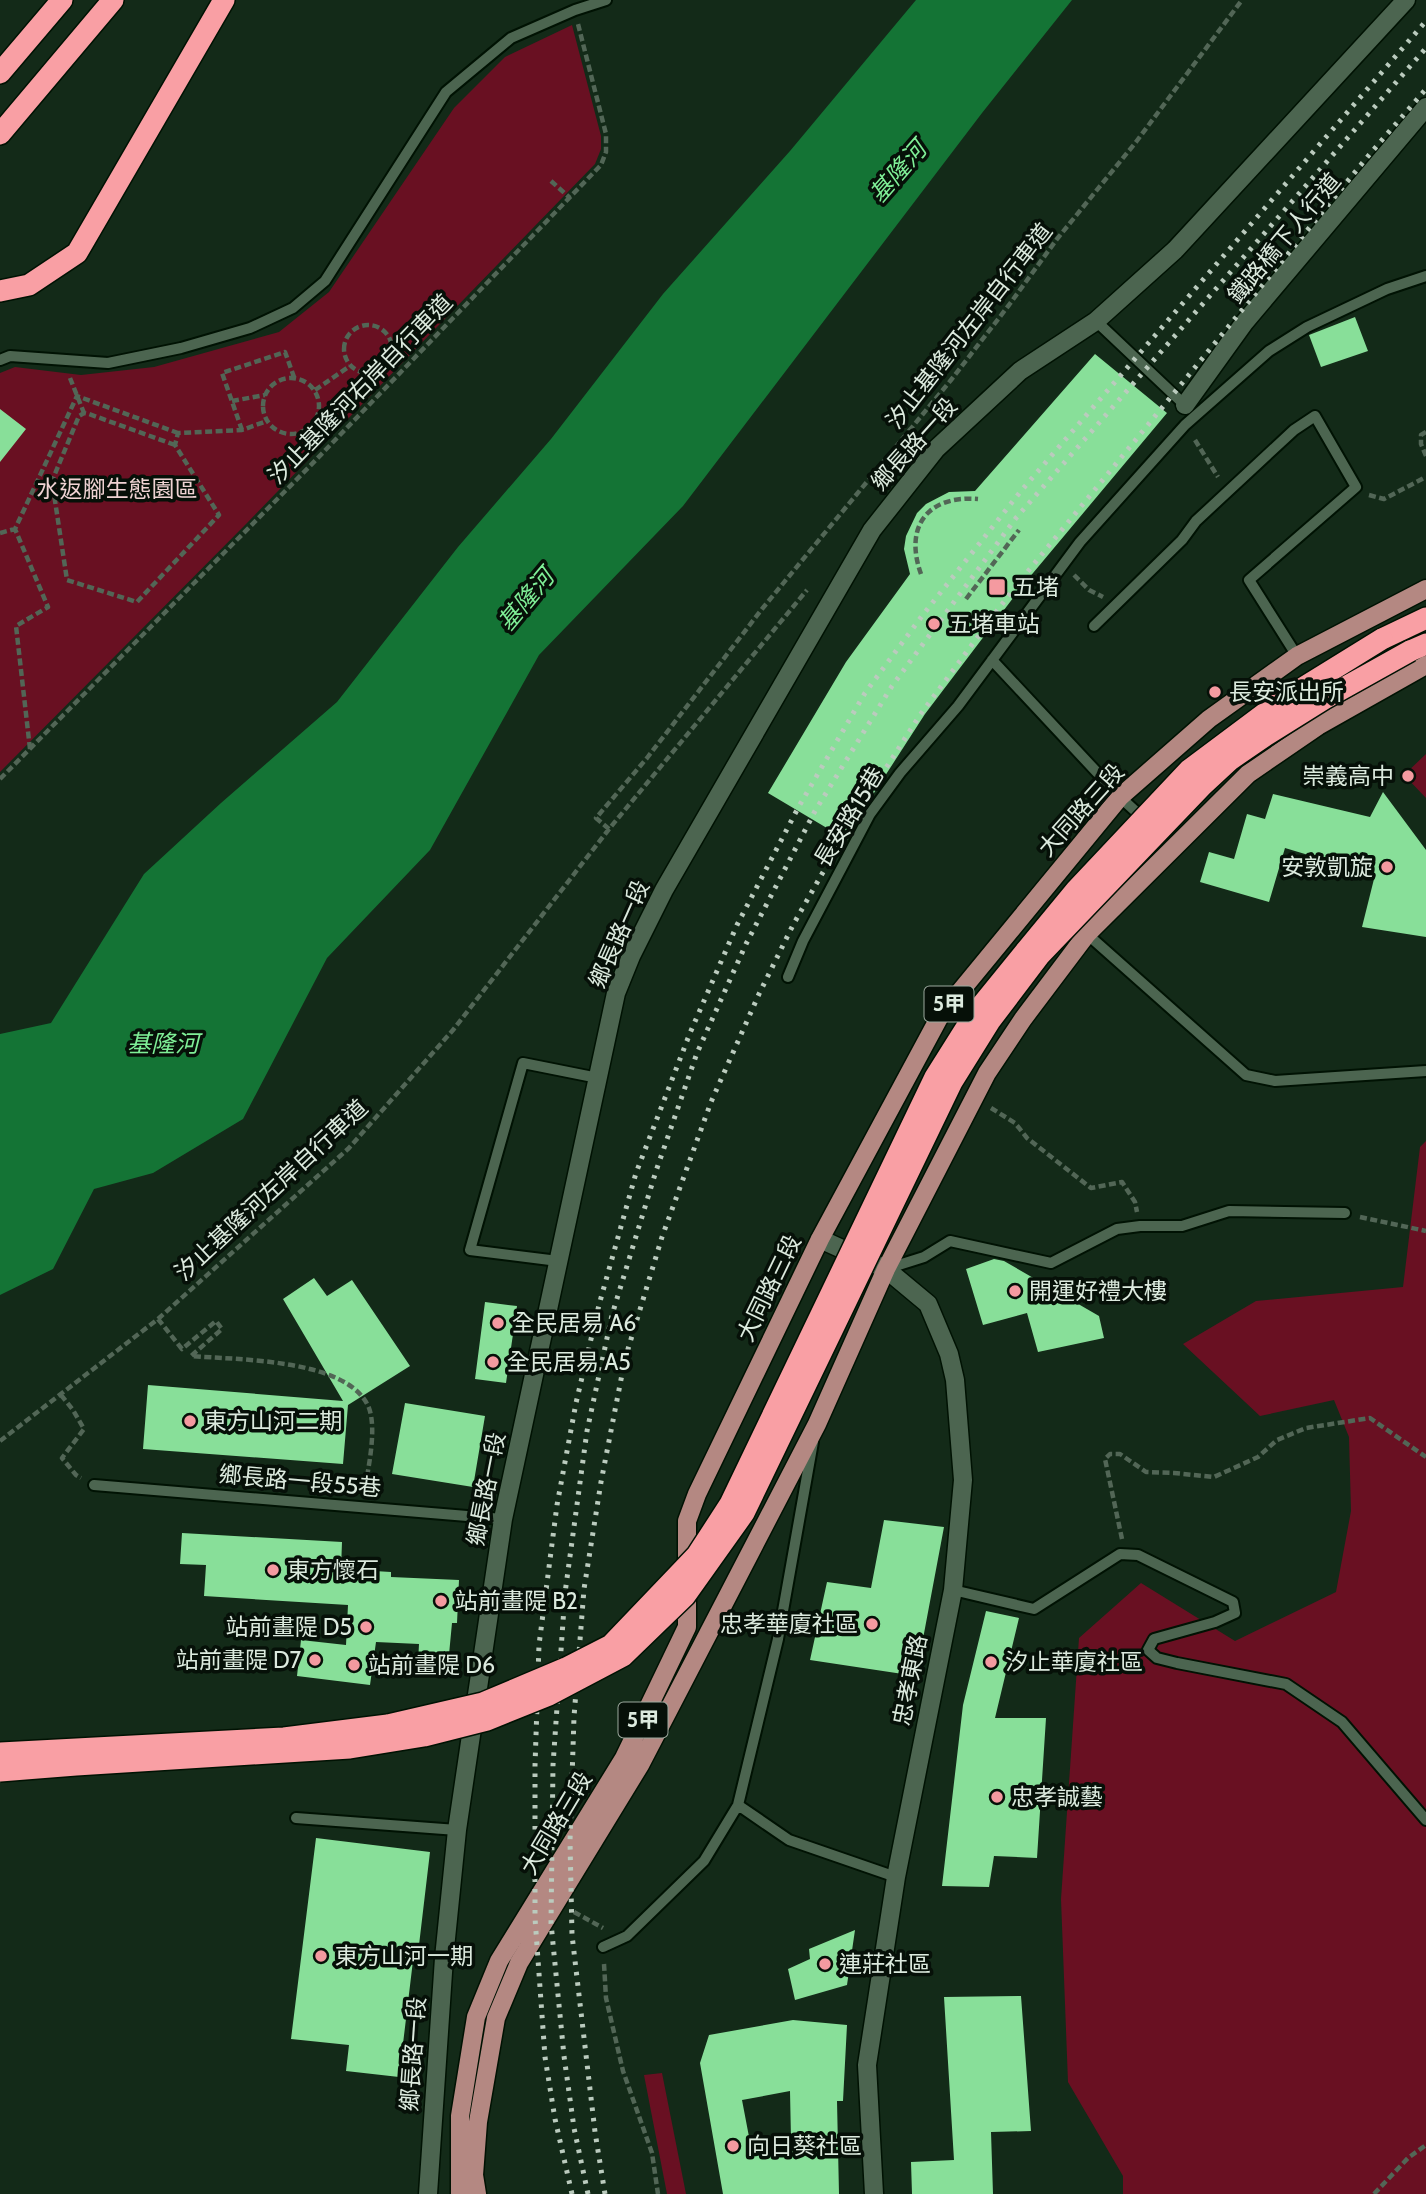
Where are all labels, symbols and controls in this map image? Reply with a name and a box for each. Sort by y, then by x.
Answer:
water label: 基隆河 [863,132,935,208]
street label: 鐵路橋下人行道 [1222,167,1346,309]
street label: 汐止基隆河左岸自行車道 [880,218,1058,434]
street label: 汐止基隆河右岸自行車道 [262,288,458,490]
street label: 鄉長路一段 [865,392,963,496]
park label: 水返腳生態園區 [37,475,198,503]
water label: 基隆河 [491,560,562,637]
place label: 五堵 [1013,573,1059,601]
marker: 五堵 [987,577,1007,597]
place label: 五堵車站 [948,610,1040,638]
marker: 五堵車站 [926,616,942,632]
place label: 長安派出所 [1229,678,1344,706]
marker: 長安派出所 [1207,684,1223,700]
street label: 大同路三段 [1032,758,1130,862]
street label: 長安路15巷 [808,762,890,872]
place label: 崇義高中 [1302,762,1394,790]
marker: 崇義高中 [1400,768,1416,784]
place label: 安敦凱旋 [1281,853,1373,881]
marker: 安敦凱旋 [1379,859,1395,875]
street label: 鄉長路一段 [583,876,655,992]
road number: 5甲 [925,986,974,1021]
water label: 基隆河 [127,1029,203,1058]
street label: 汐止基隆河左岸自行車道 [169,1093,373,1287]
street label: 大同路三段 [731,1230,807,1346]
place label: 開運好禮大樓 [1029,1277,1167,1305]
marker: 開運好禮大樓 [1007,1283,1023,1299]
place label: 全民居易 A6 [512,1309,636,1337]
marker: 全民居易 A6 [490,1315,506,1331]
place label: 全民居易 A5 [507,1348,631,1376]
marker: 全民居易 A5 [485,1354,501,1370]
place label: 東方山河二期 [204,1407,342,1435]
marker: 東方山河二期 [182,1413,198,1429]
street label: 鄉長路一段 [461,1430,511,1548]
street label: 鄉長路一段55巷 [218,1460,382,1502]
place label: 東方懷石 [287,1556,379,1584]
marker: 東方懷石 [265,1562,281,1578]
place label: 站前畫隄 B2 [455,1587,578,1615]
marker: 站前畫隄 B2 [433,1593,449,1609]
place label: 忠孝華廈社區 [720,1610,858,1638]
place label: 站前畫隄 D5 [226,1613,352,1641]
marker: 忠孝華廈社區 [864,1616,880,1632]
marker: 站前畫隄 D5 [358,1619,374,1635]
street label: 忠孝東路 [887,1632,933,1728]
place label: 站前畫隄 D7 [176,1646,301,1674]
place label: 汐止華廈社區 [1005,1648,1143,1676]
place label: 站前畫隄 D6 [368,1651,495,1679]
marker: 站前畫隄 D7 [307,1652,323,1668]
marker: 汐止華廈社區 [983,1654,999,1670]
marker: 站前畫隄 D6 [346,1657,362,1673]
road number: 5甲 [618,1702,668,1738]
street label: 大同路三段 [514,1767,598,1879]
place label: 忠孝誠藝 [1011,1783,1103,1811]
marker: 忠孝誠藝 [989,1789,1005,1805]
place label: 東方山河一期 [335,1942,473,1970]
marker: 東方山河一期 [313,1948,329,1964]
place label: 連莊社區 [839,1950,931,1978]
marker: 連莊社區 [817,1956,833,1972]
street label: 鄉長路一段 [395,1996,431,2112]
place label: 向日葵社區 [747,2132,862,2160]
marker: 向日葵社區 [725,2138,741,2154]

